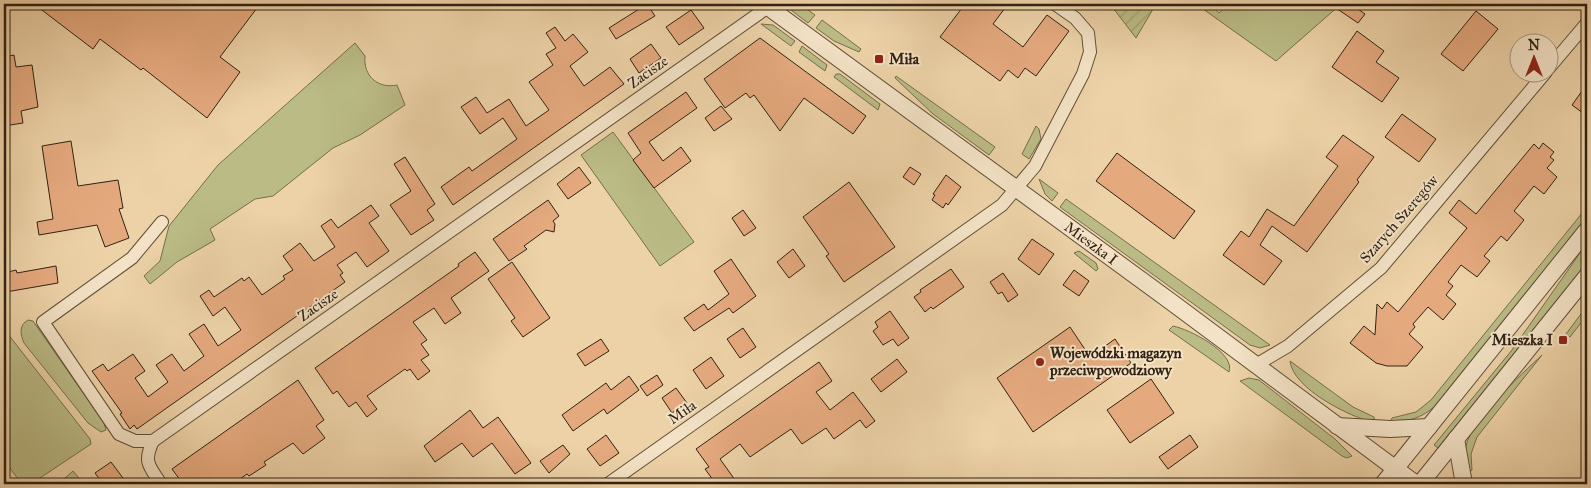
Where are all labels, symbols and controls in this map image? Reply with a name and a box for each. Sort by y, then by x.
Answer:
north arrow [1508,32,1558,82]
text: N [1528,37,1540,54]
place label: Miła [889,50,920,68]
street label: Zacisze [624,52,672,92]
marker: Miła [873,53,885,65]
street label: Szarych Szeregów [1356,171,1442,267]
street label: Mieszka I [1061,218,1121,268]
street label: Zacisze [294,285,342,325]
place label: Mieszka I [1492,331,1554,349]
marker: Mieszka I [1557,334,1569,346]
place label: Wojewódzki magazyn przeciwpowodziowy [1049,344,1183,380]
marker: Wojewódzki magazyn przeciwpowodziowy [1034,356,1046,368]
street label: Miła [665,396,700,428]

